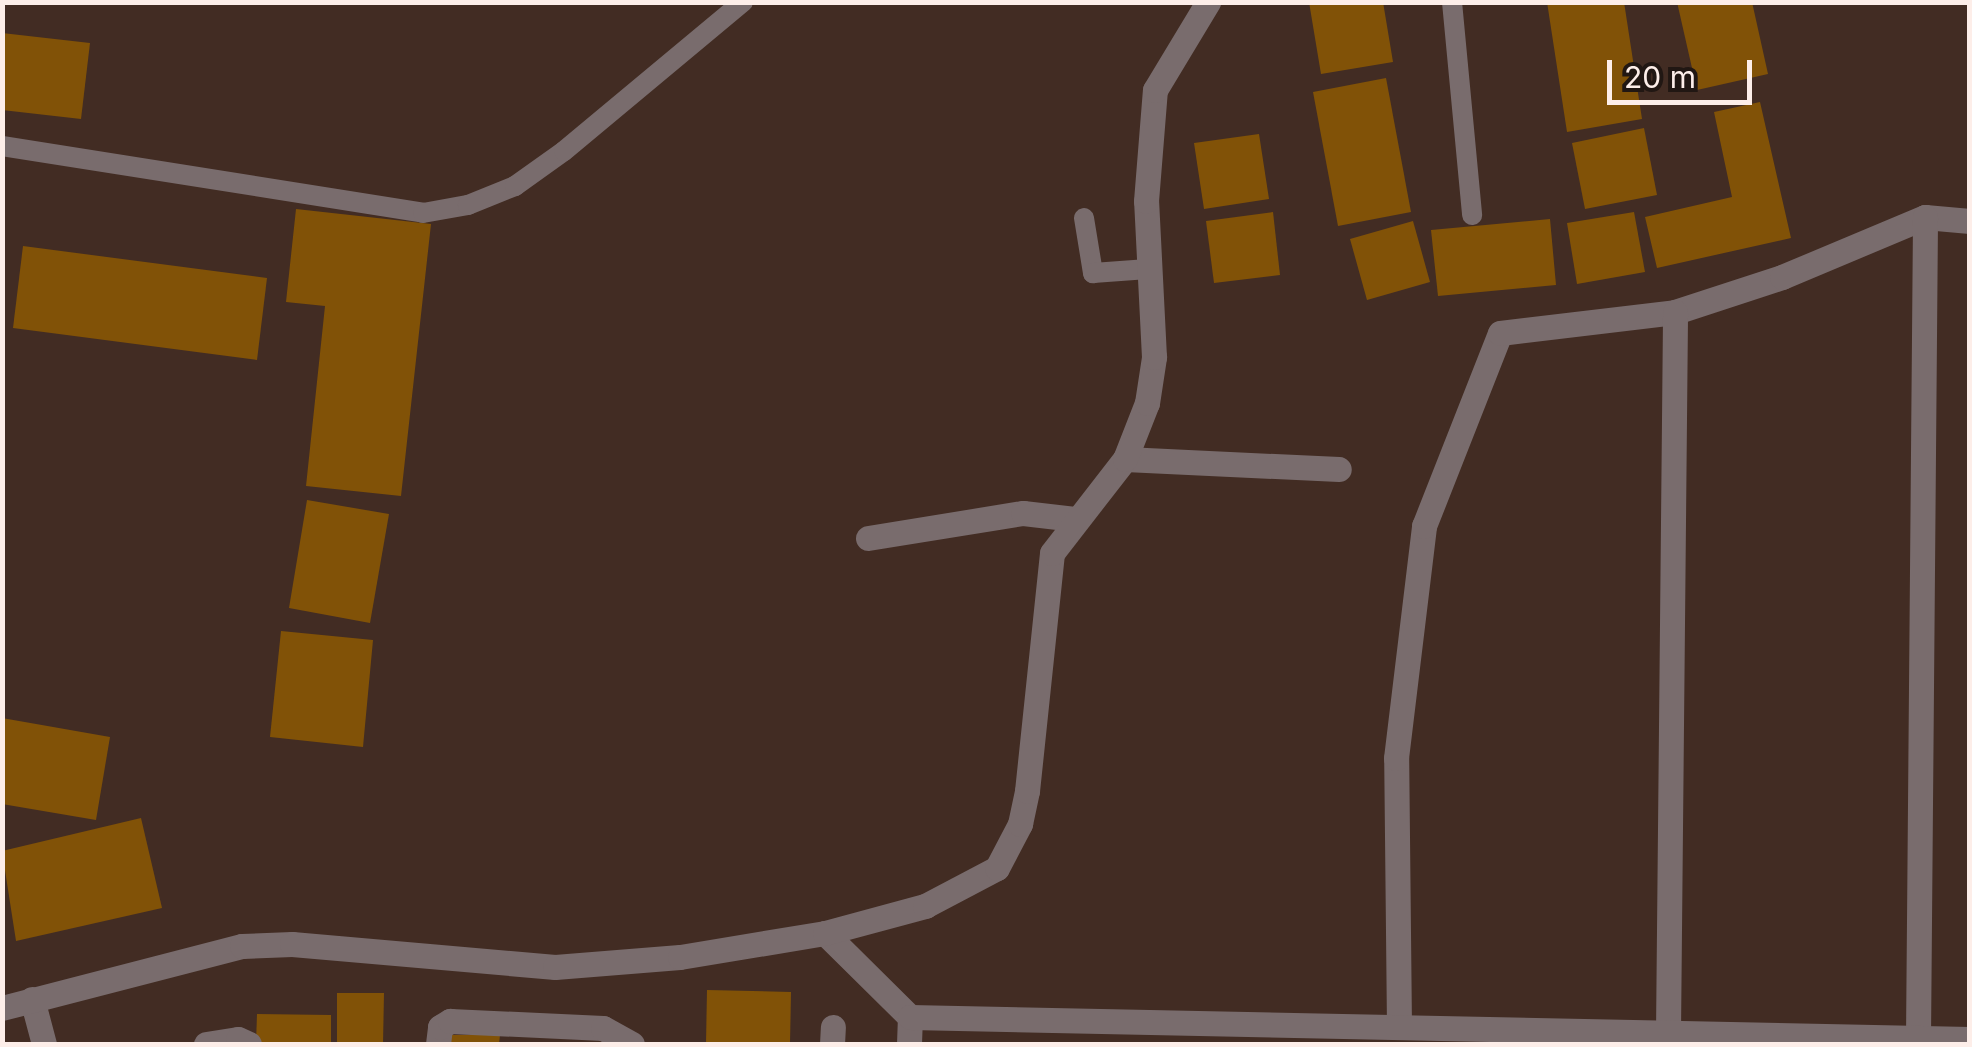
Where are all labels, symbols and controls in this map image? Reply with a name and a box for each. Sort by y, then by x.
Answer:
scale bar [1612,40,1757,102]
text: 20 m [1624,59,1696,95]

